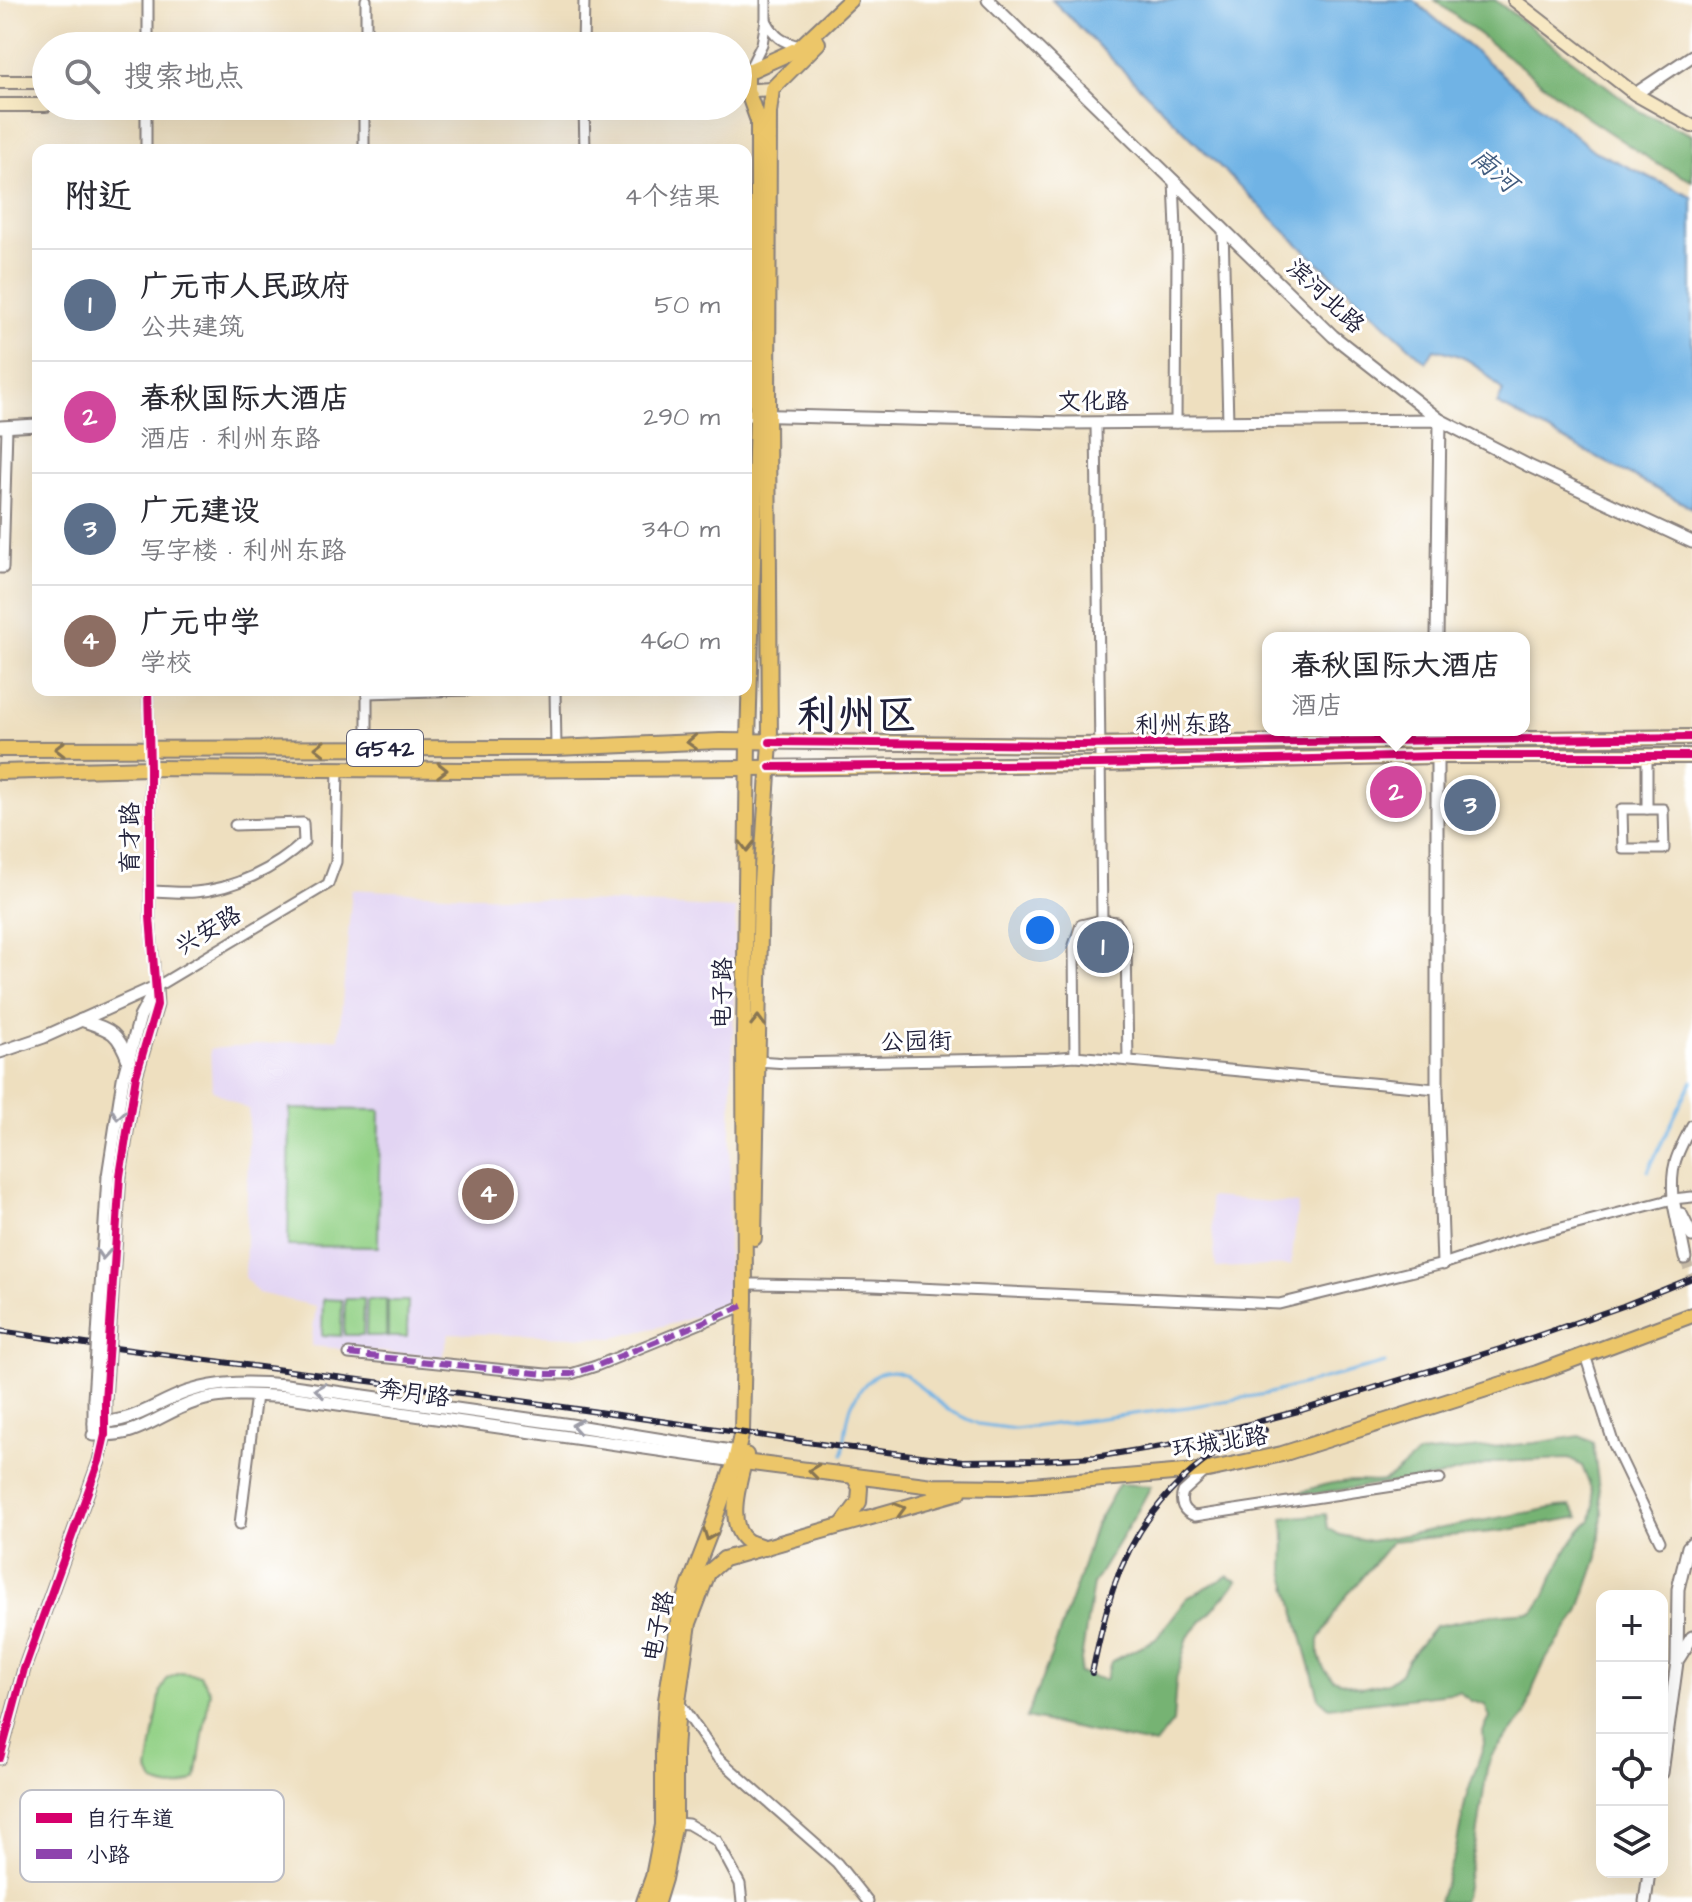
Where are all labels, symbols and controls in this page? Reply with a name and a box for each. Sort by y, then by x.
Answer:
search box [32,32,752,120]
icon: search [60,54,104,98]
text: 搜索地点 [124,56,244,98]
water label: 南河 [1463,140,1529,204]
text: 附近 [64,173,132,221]
text: 4个结果 [624,179,720,215]
street label: 滨河北路 [1279,252,1372,342]
text: 广元市人民政府 [140,266,350,308]
text: 1 [88,287,92,323]
text: 50 m [655,287,720,323]
text: 公共建筑 [140,309,244,345]
text: 春秋国际大酒店 [140,378,350,420]
street label: 文化路 [1057,385,1129,419]
text: 2 [83,399,97,435]
text: 290 m [643,399,720,435]
text: 酒店 · 利州东路 [140,421,320,457]
text: 广元建设 [140,490,260,532]
text: 3 [83,511,97,547]
text: 340 m [642,511,720,547]
text: 写字楼 · 利州东路 [140,533,346,569]
text: 广元中学 [140,602,260,644]
text: 4 [81,623,99,659]
text: 460 m [639,623,720,659]
popup [1262,632,1530,736]
text: 学校 [140,645,192,681]
text: 春秋国际大酒店 [1291,645,1501,687]
text: 酒店 [1291,688,1343,724]
district label: 利州区 [797,689,917,744]
street label: 利州东路 [1135,707,1231,743]
road number: G542 [347,730,423,766]
one-way arrow [685,734,698,751]
one-way arrow [313,739,326,757]
one-way arrow [53,740,66,757]
one-way arrow [436,761,449,778]
pin: 2 [1370,762,1422,822]
pin: 3 [1444,775,1496,835]
street label: 育才路 [114,802,148,874]
one-way arrow [738,840,756,853]
street label: 兴安路 [169,898,248,964]
your location [1020,910,1060,950]
pin: 1 [1077,917,1129,977]
street label: 电子路 [705,957,741,1029]
one-way arrow [749,1014,767,1027]
street label: 公园街 [880,1024,952,1060]
one-way arrow [110,1107,127,1121]
pin: 4 [462,1164,514,1224]
one-way arrow [95,1248,112,1261]
street label: 奔月路 [376,1372,452,1416]
one-way arrow [313,1381,326,1398]
one-way arrow [571,1418,584,1435]
street label: 环城北路 [1170,1419,1270,1467]
one-way arrow [807,1463,821,1480]
one-way arrow [892,1502,906,1518]
one-way arrow [702,1527,719,1541]
street label: 电子路 [635,1587,683,1665]
map controls [1596,1590,1668,1878]
button: + [1596,1590,1668,1662]
button: − [1596,1662,1668,1734]
button: locate [1596,1734,1668,1806]
legend [20,1790,284,1882]
text: 自行车道 [86,1804,174,1835]
button: layers [1596,1806,1668,1878]
text: 小路 [86,1840,130,1871]

